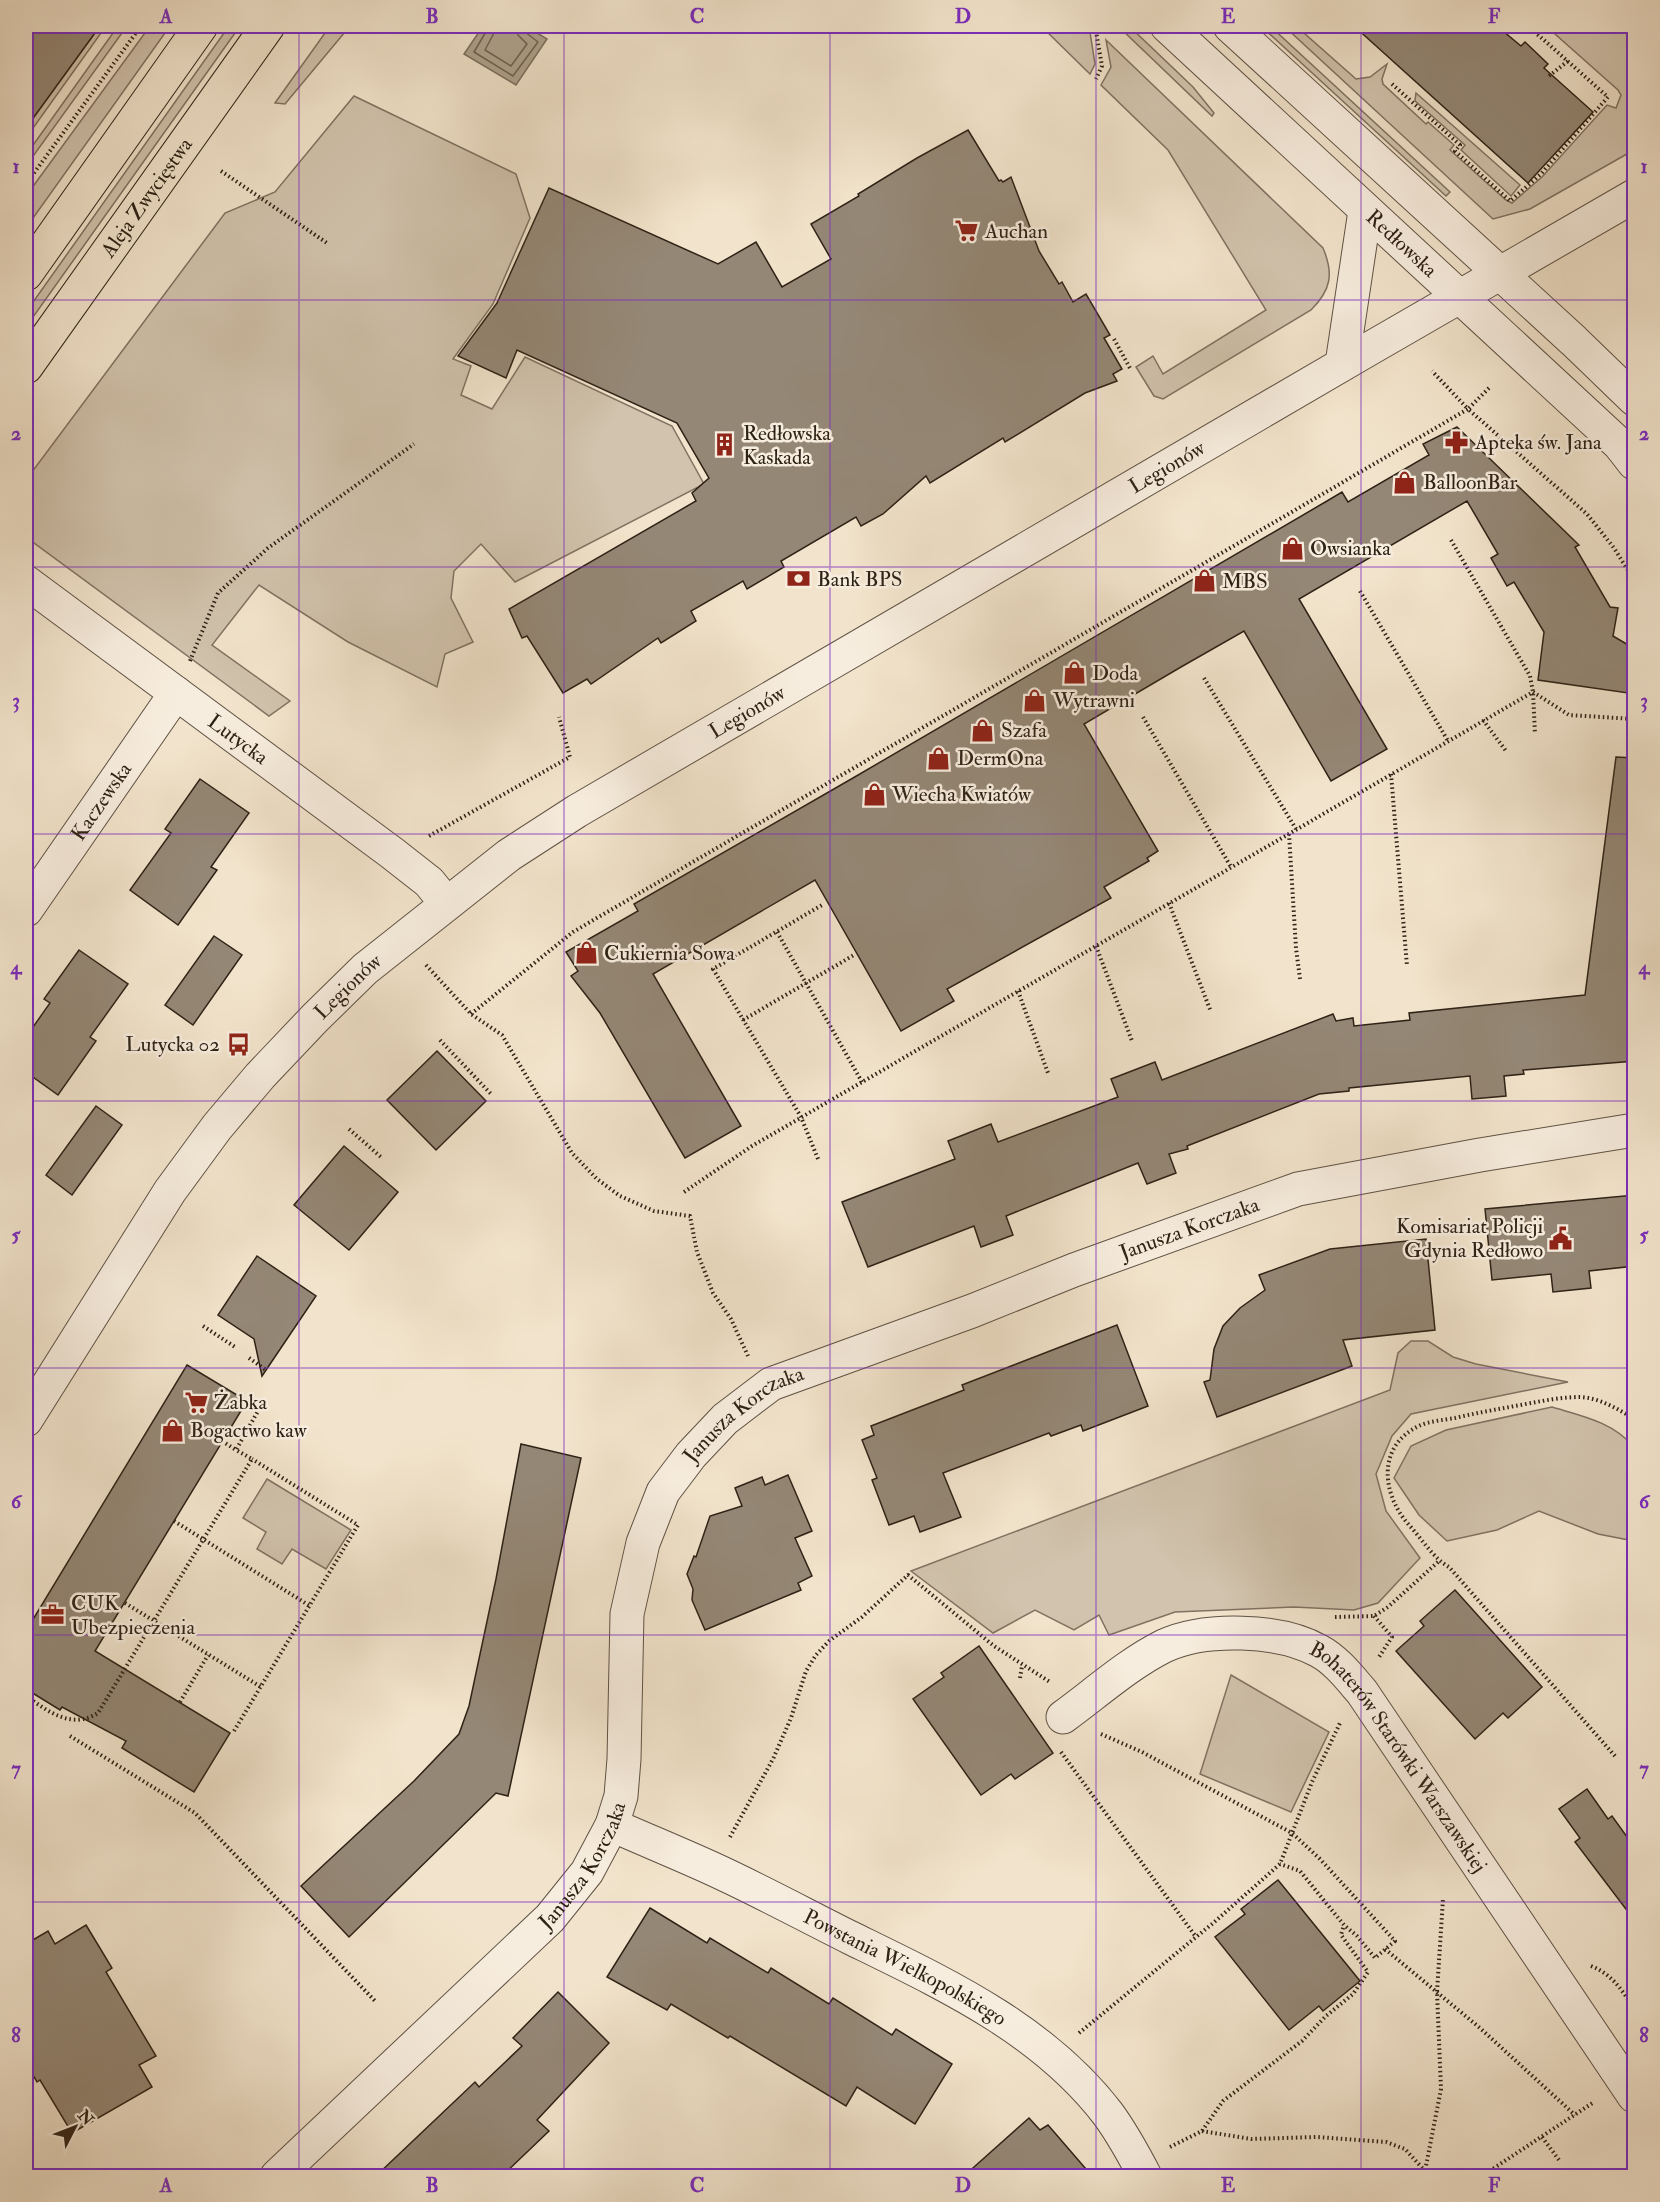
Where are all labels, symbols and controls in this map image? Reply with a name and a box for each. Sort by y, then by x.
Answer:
text: A [159,4,173,29]
text: B [425,4,439,29]
text: C [690,4,704,29]
text: D [955,4,971,29]
text: E [1221,4,1236,29]
text: F [1488,4,1501,29]
street label: Aleja Zwycięstwa [94,132,198,264]
text: 1 [12,154,20,179]
text: 1 [1640,154,1648,179]
street label: Redłowska [1360,204,1444,283]
supermarket icon: Auchan [954,218,980,244]
place label: Auchan [984,218,1048,245]
place label: Redłowska Kaskada [743,420,831,471]
text: 2 [11,421,21,446]
text: 2 [1639,421,1649,446]
pharmacy icon: Apteka św. Jana [1444,429,1470,455]
place label: Apteka św. Jana [1474,429,1602,456]
building icon: Redłowska Kaskada [712,432,738,458]
street label: Legionów [1124,434,1211,500]
shop icon: BalloonBar [1392,469,1418,495]
place label: BalloonBar [1423,469,1518,496]
shop icon: Owsianka [1279,535,1305,561]
place label: Owsianka [1310,535,1391,562]
bank icon: Bank BPS [786,566,812,592]
place label: Bank BPS [817,566,902,593]
shop icon: MBS [1191,568,1217,594]
place label: MBS [1222,568,1268,595]
shop icon: Doda [1061,660,1087,686]
place label: Doda [1092,660,1139,687]
street label: Legionów [704,679,791,745]
shop icon: Wytrawni [1022,687,1048,713]
place label: Wytrawni [1052,687,1135,714]
text: 3 [12,688,20,713]
text: 3 [1640,688,1648,713]
street label: Lutycka [202,708,274,771]
shop icon: Szafa [970,717,996,743]
place label: Szafa [1001,717,1047,744]
shop icon: DermOna [926,745,952,771]
place label: DermOna [957,745,1044,772]
street label: Kaczewska [65,757,138,846]
shop icon: Wiecha Kwiatów [861,781,887,807]
place label: Wiecha Kwiatów [891,781,1032,808]
shop icon: Cukiernia Sowa [573,940,599,966]
place label: Cukiernia Sowa [604,940,735,967]
street label: Legionów [308,947,388,1025]
text: 4 [10,955,23,980]
text: 4 [1638,955,1651,980]
place label: Lutycka 02 [125,1031,220,1058]
bus stop icon: Lutycka 02 [225,1031,251,1057]
street label: Janusza Korczaka [1115,1191,1263,1266]
place label: Komisariat Policji Gdynia Redłowo [1396,1213,1543,1264]
text: 5 [12,1222,22,1247]
text: 5 [1640,1222,1650,1247]
public building icon: Komisariat Policji Gdynia Redłowo [1548,1225,1574,1251]
street label: Janusza Korczaka [676,1360,808,1469]
supermarket icon: Żabka [183,1389,209,1415]
place label: Żabka [214,1389,267,1416]
shop icon: Bogactwo kaw [159,1417,185,1443]
place label: Bogactwo kaw [190,1417,308,1444]
text: 6 [11,1489,23,1514]
text: 6 [1639,1489,1651,1514]
place label: CUK Ubezpieczenia [71,1590,195,1641]
office icon: CUK Ubezpieczenia [40,1602,66,1628]
street label: Bohaterów Starówki Warszawskiej [1305,1635,1493,1878]
text: 7 [11,1756,21,1781]
text: 7 [1639,1756,1649,1781]
street label: Janusza Korczaka [532,1798,632,1936]
street label: Powstania Wielkopolskiego [799,1903,1012,2032]
text: 8 [11,2023,21,2048]
text: 8 [1639,2023,1649,2048]
north arrow [45,2097,105,2157]
text: N [73,2105,98,2130]
text: A [159,2173,173,2198]
text: B [425,2173,439,2198]
text: C [690,2173,704,2198]
text: D [955,2173,971,2198]
text: E [1221,2173,1236,2198]
text: F [1488,2173,1501,2198]

